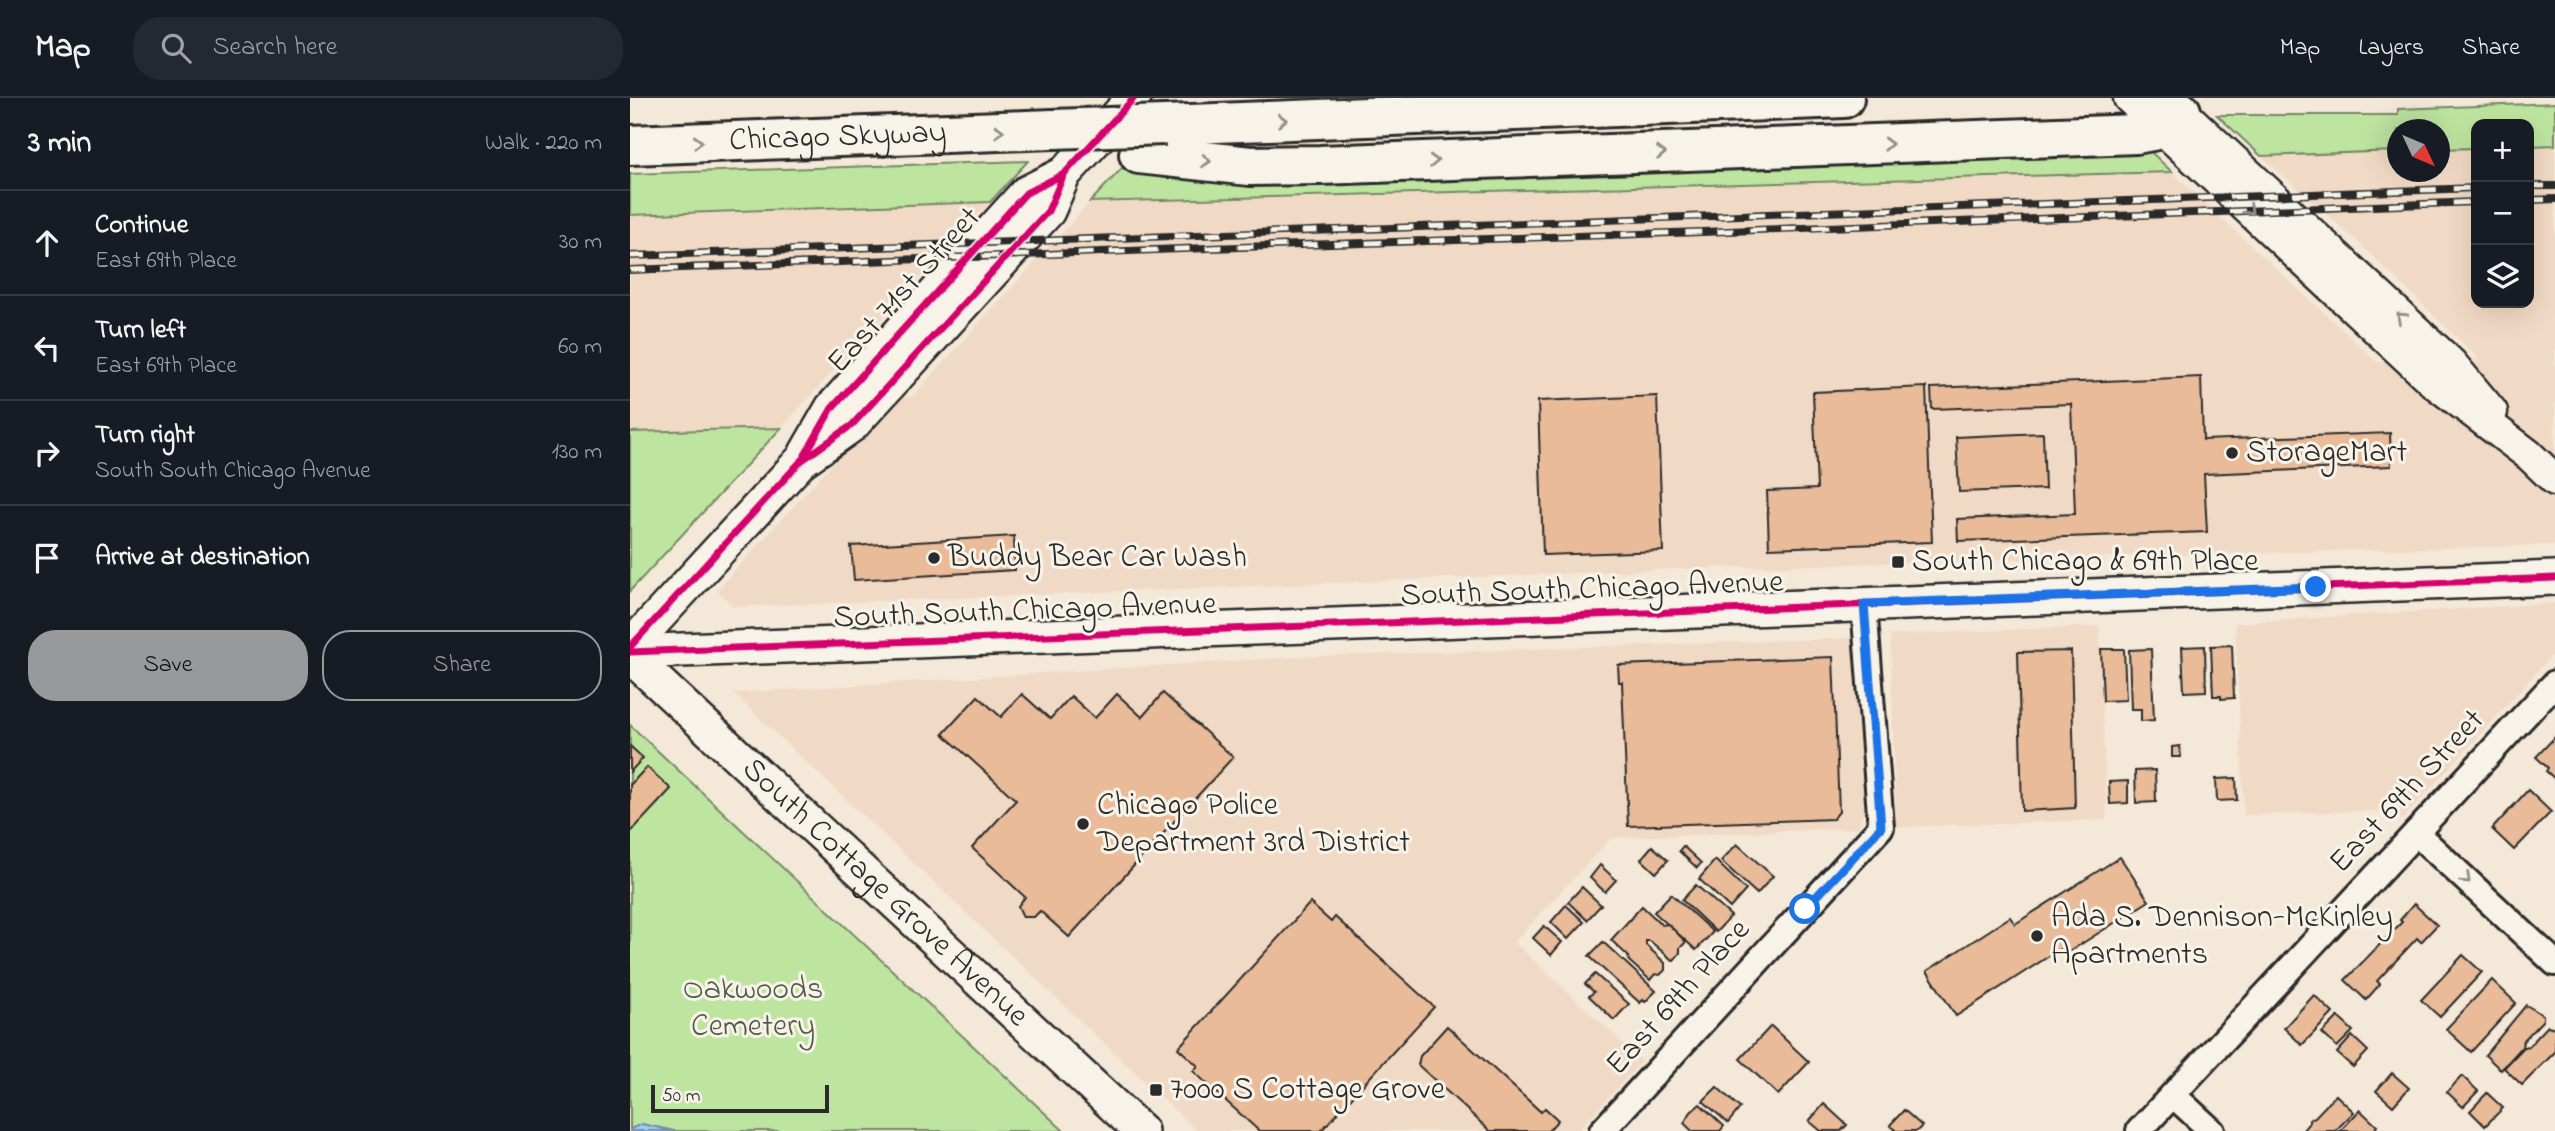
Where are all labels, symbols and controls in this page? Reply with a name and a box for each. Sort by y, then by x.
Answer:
search box [133,17,623,80]
text: Map [35,24,91,72]
icon: search [157,29,195,67]
text: Search here [213,29,337,67]
text: Map [2280,31,2320,66]
text: Layers [2358,31,2424,66]
text: Share [2462,31,2520,66]
street label: Chicago Skyway [728,110,947,165]
one-way arrow [1277,113,1288,128]
north arrow [2387,119,2450,182]
map controls [2471,119,2534,308]
button: + [2471,119,2534,182]
text: 3 min [28,122,91,166]
one-way arrow [994,124,1005,139]
text: Walk · 220 m [485,127,602,160]
one-way arrow [693,135,704,150]
one-way arrow [1883,137,1894,152]
one-way arrow [1656,145,1667,160]
one-way arrow [1428,153,1439,168]
one-way arrow [1201,154,1212,169]
button: − [2471,182,2534,245]
street label: East 71st Street [817,197,993,385]
one-way arrow [2241,202,2254,215]
text: Continue [95,207,188,245]
icon: ahead [28,224,66,262]
text: 30 m [559,226,602,259]
text: East 69th Place [95,245,237,278]
button: layers [2471,245,2534,308]
text: Turn left [95,312,186,350]
one-way arrow [2396,312,2409,325]
icon: left [28,329,66,367]
text: 60 m [558,331,602,364]
text: East 69th Place [95,350,237,383]
text: Turn right [95,417,195,455]
place label: StorageMart [2246,430,2407,477]
icon: right [28,434,66,472]
text: 130 m [552,436,602,469]
marker: StorageMart [2224,445,2240,461]
text: South South Chicago Avenue [95,455,371,488]
place label: Buddy Bear Car Wash [947,535,1247,582]
icon: arrive [28,539,66,577]
text: Arrive at destination [95,539,310,577]
place label: South Chicago & 69th Place [1912,539,2259,586]
marker: Buddy Bear Car Wash [926,550,942,566]
marker: South Chicago & 69th Place [1890,554,1906,570]
street label: South South Chicago Avenue [1400,560,1785,620]
route end [2300,571,2331,602]
street label: South South Chicago Avenue [833,582,1218,642]
button: Save [28,630,308,701]
button: Share [322,630,602,701]
street label: East 69th Street [2319,699,2497,885]
street label: South Cottage Grove Avenue [731,747,1040,1039]
place label: Chicago Police Department 3rd District [1096,783,1410,867]
marker: Chicago Police Department 3rd District [1075,816,1091,832]
one-way arrow [2458,871,2471,884]
route start [1789,893,1820,924]
place label: Ada S. Dennison-McKinley Apartments [2051,895,2393,979]
street label: East 69th Place [1596,909,1763,1087]
marker: Ada S. Dennison-McKinley Apartments [2029,928,2045,944]
park label: Oakwoods Cemetery [683,967,823,1051]
place label: 7000 S Cottage Grove [1170,1067,1446,1114]
scale bar [651,1082,830,1114]
marker: 7000 S Cottage Grove [1148,1082,1164,1098]
text: 50 m [662,1083,701,1110]

